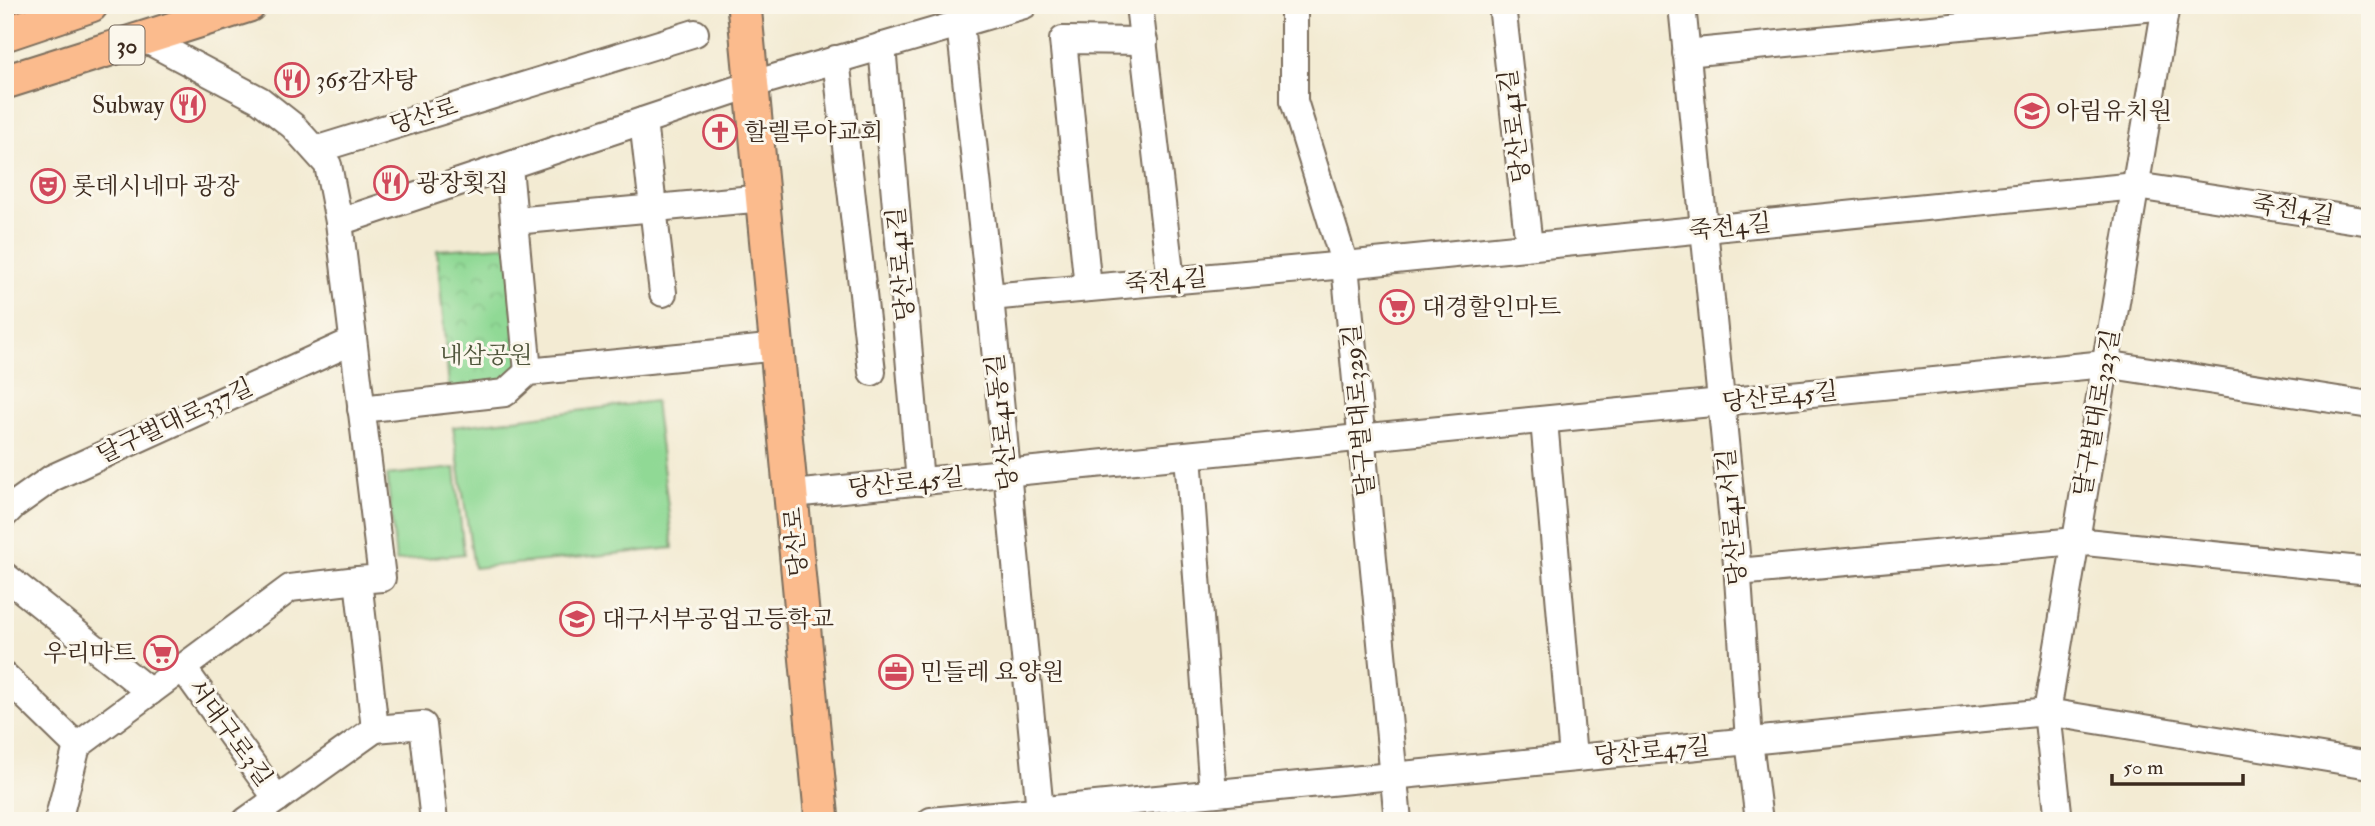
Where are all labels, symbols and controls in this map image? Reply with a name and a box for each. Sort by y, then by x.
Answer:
road number: 30 [110,26,144,64]
restaurant icon: 365감자탕 [273,61,311,99]
place label: 365감자탕 [316,65,418,96]
street label: 당산로41길 [1493,67,1537,185]
restaurant icon: Subway [169,86,207,124]
place label: Subway [92,90,164,121]
street label: 당산로 [386,91,462,141]
school or university icon: 아림유치원 [2013,92,2051,130]
place label: 아림유치원 [2056,96,2172,127]
church icon: 할렐루야교회 [701,113,739,151]
place label: 할렐루야교회 [744,117,883,148]
restaurant icon: 광장횟집 [372,164,410,202]
theatre icon: 롯데시네마 광장 [29,167,67,205]
place label: 광장횟집 [416,168,509,199]
place label: 롯데시네마 광장 [72,171,240,202]
street label: 죽전4길 [2250,188,2336,232]
street label: 당산로41길 [881,206,921,322]
street label: 죽전4길 [1687,207,1773,247]
street label: 죽전4길 [1124,262,1208,300]
supermarket icon: 대경할인마트 [1378,288,1416,326]
place label: 대경할인마트 [1422,292,1561,323]
street label: 달구벌대로329길 [1336,323,1382,497]
street label: 달구벌대로323길 [2067,327,2127,499]
park label: 내삼공원 [440,340,532,371]
street label: 당산로41동길 [979,352,1025,492]
street label: 달구벌대로337길 [92,371,258,471]
street label: 당산로45길 [1721,376,1839,418]
street label: 당산로41서길 [1711,447,1753,587]
street label: 당산로45길 [847,462,965,504]
street label: 당산로 [778,506,814,578]
school or university icon: 대구서부공업고등학교 [558,600,596,638]
place label: 대구서부공업고등학교 [602,604,834,635]
supermarket icon: 우리마트 [142,634,180,672]
place label: 우리마트 [43,638,136,669]
office icon: 민들레 요양원 [877,653,915,691]
place label: 민들레 요양원 [920,657,1064,688]
street label: 서대구로3길 [181,673,279,793]
street label: 당산로47길 [1593,730,1711,772]
scale bar [2112,742,2244,786]
text: 50 m [2123,754,2164,781]

